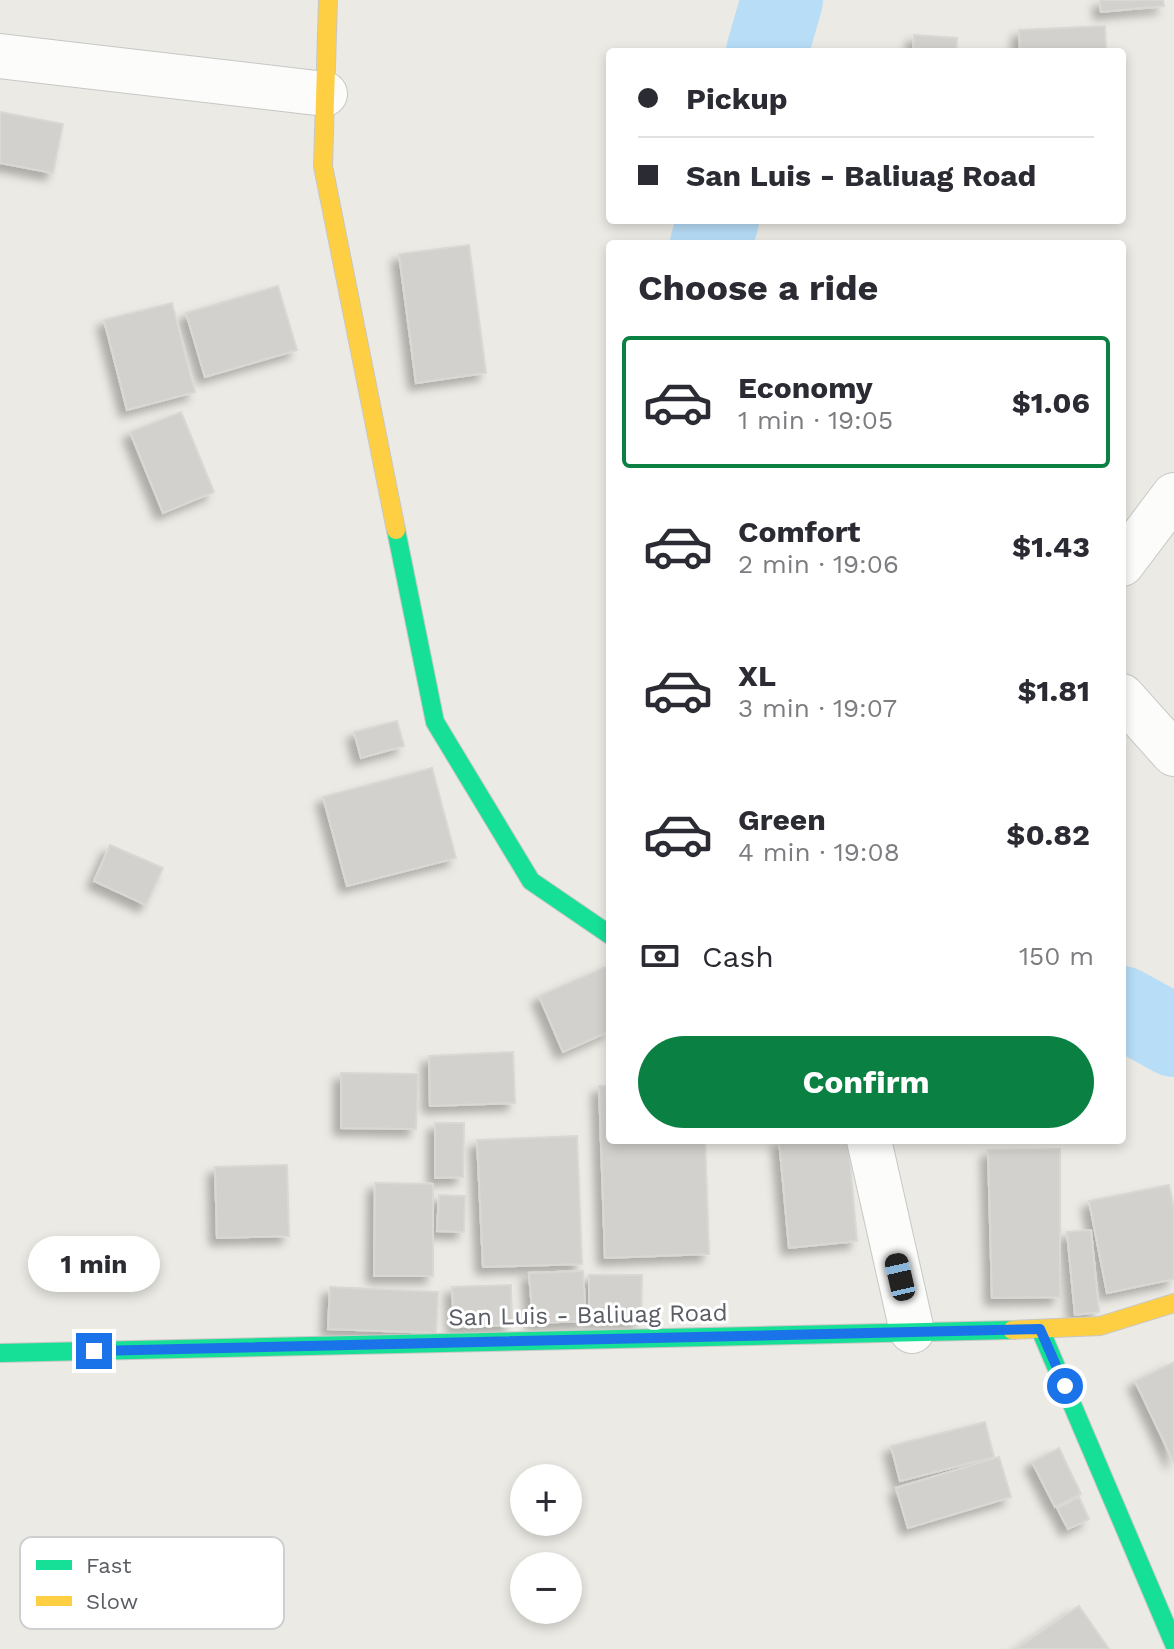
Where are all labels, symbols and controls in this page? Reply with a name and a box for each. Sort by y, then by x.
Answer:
text: Pickup [686,81,788,116]
text: San Luis - Baliuag Road [686,158,1036,193]
text: Choose a ride [638,267,878,309]
icon: car [642,366,714,438]
text: Economy [738,370,873,405]
text: $1.06 [1012,385,1090,420]
text: 1 min · 19:05 [738,405,893,435]
icon: car [642,510,714,582]
text: Comfort [738,514,860,549]
text: $1.43 [1012,529,1090,564]
text: 2 min · 19:06 [738,549,899,579]
icon: car [642,654,714,726]
text: XL [738,658,776,693]
text: $1.81 [1017,673,1090,708]
text: 3 min · 19:07 [738,693,897,723]
icon: car [642,798,714,870]
text: Green [738,802,826,837]
text: $0.82 [1006,817,1090,852]
text: 4 min · 19:08 [738,837,900,867]
icon: cash [638,934,682,978]
text: Cash [702,939,774,974]
text: 150 m [1019,941,1094,971]
button: Confirm [638,1036,1094,1128]
callout: 1 min [28,1235,160,1291]
text: 1 min [61,1249,127,1279]
car [883,1251,917,1303]
street label: San Luis - Baliuag Road [448,1299,728,1331]
route end [76,1333,112,1369]
route start [1047,1368,1083,1404]
map controls [510,1464,582,1624]
button: + [510,1464,582,1536]
legend [20,1537,284,1629]
button: − [510,1552,582,1624]
text: Fast [86,1553,132,1578]
text: Slow [86,1589,138,1614]

